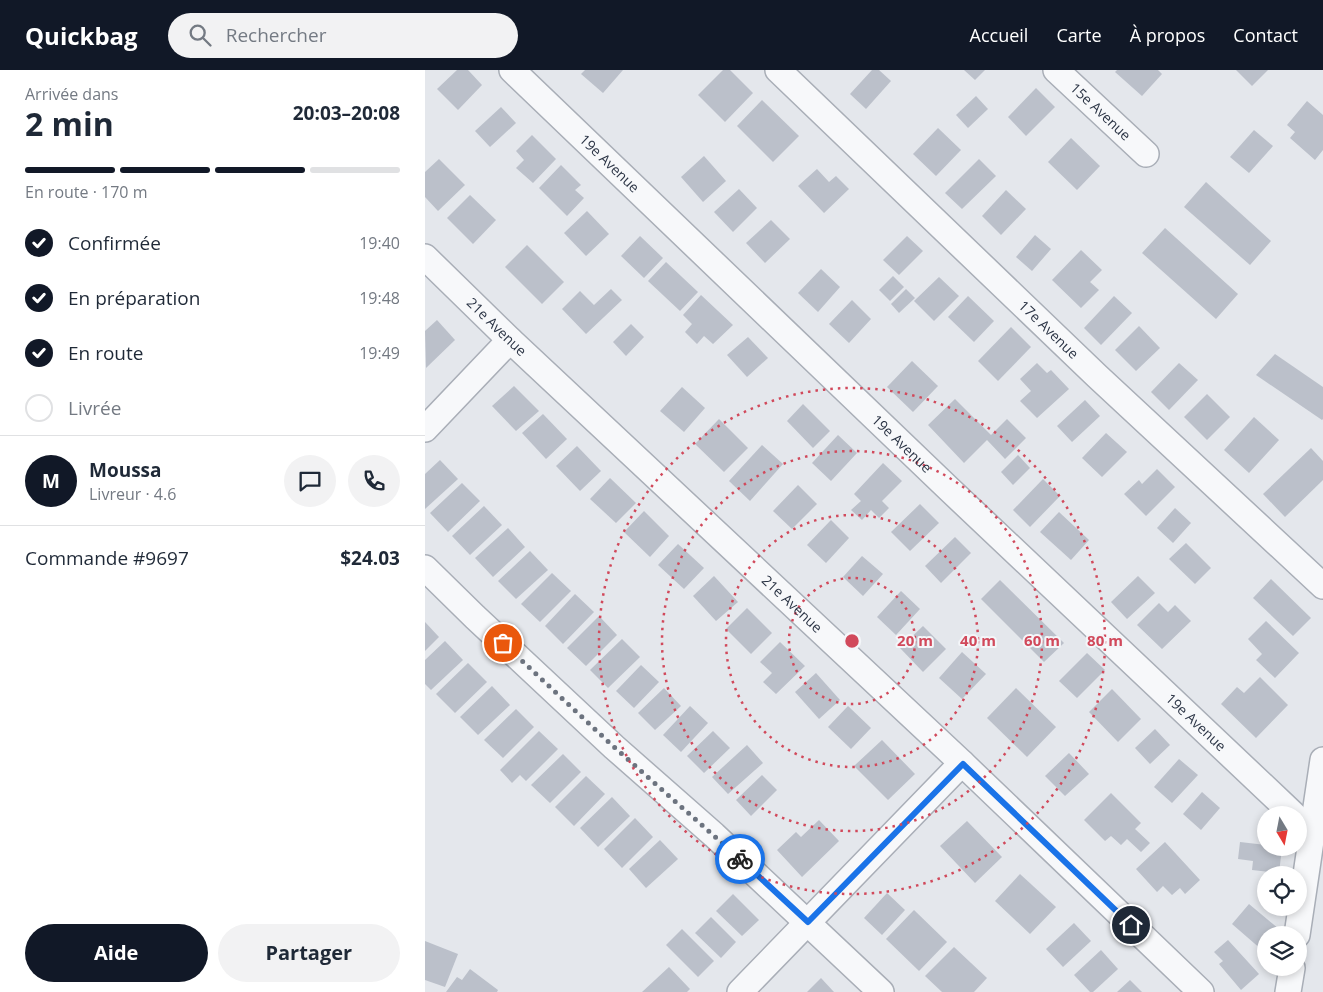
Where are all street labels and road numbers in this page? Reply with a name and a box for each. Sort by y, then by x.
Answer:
street label: 15e Avenue [1067,78,1135,144]
street label: 19e Avenue [576,130,644,196]
street label: 21e Avenue [463,293,531,360]
street label: 17e Avenue [1015,296,1083,363]
street label: 19e Avenue [868,410,936,477]
street label: 21e Avenue [758,571,827,637]
street label: 19e Avenue [1162,689,1231,755]

